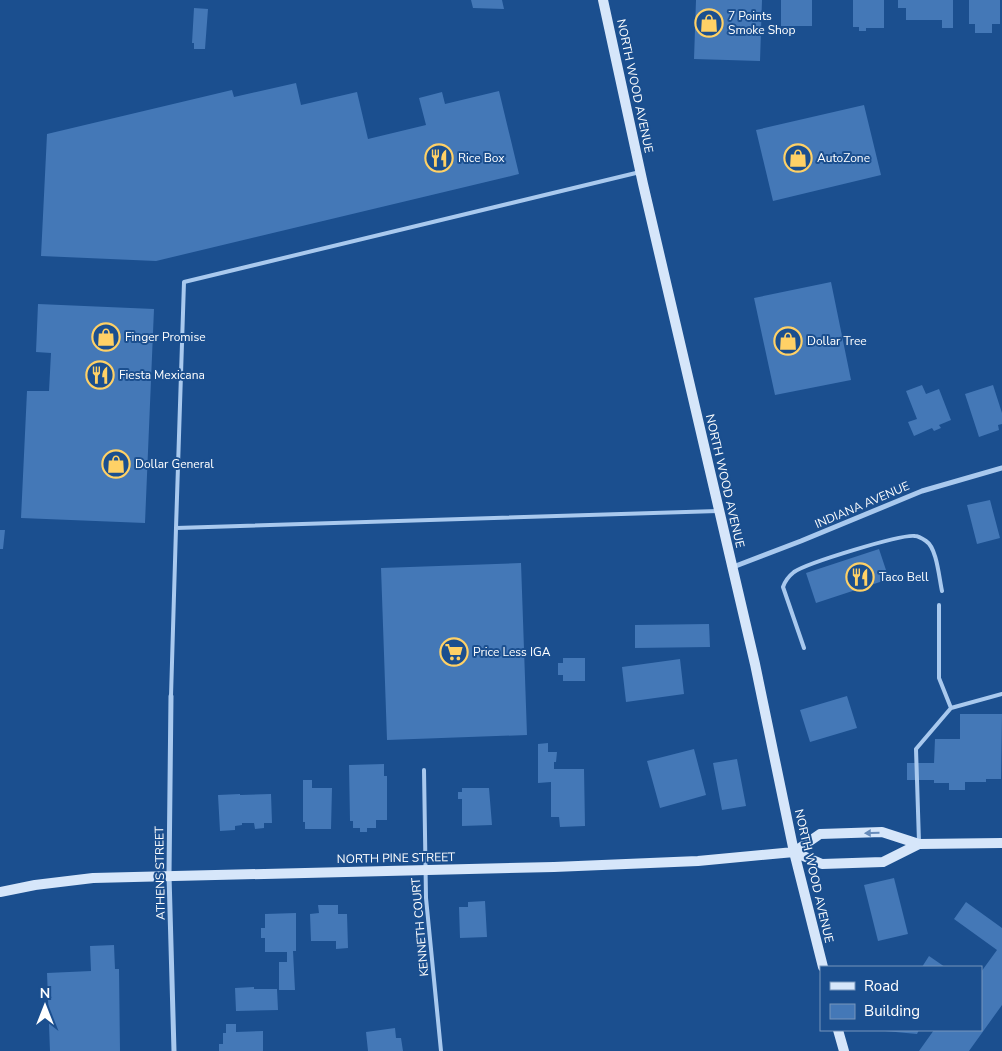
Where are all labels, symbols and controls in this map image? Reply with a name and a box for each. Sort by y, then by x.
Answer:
shop icon: 7 Points Smoke Shop [694,8,724,38]
place label: 7 Points Smoke Shop [728,8,796,38]
street label: NORTH WOOD AVENUE [613,17,657,155]
restaurant icon: Rice Box [424,143,454,173]
shop icon: AutoZone [783,143,813,173]
place label: Rice Box [458,150,505,166]
place label: AutoZone [817,150,870,166]
shop icon: Finger Promise [91,322,121,352]
shop icon: Dollar Tree [773,326,803,356]
place label: Finger Promise [125,329,206,345]
place label: Dollar Tree [807,333,867,349]
restaurant icon: Fiesta Mexicana [85,360,115,390]
place label: Fiesta Mexicana [119,367,205,383]
street label: NORTH WOOD AVENUE [702,413,748,549]
shop icon: Dollar General [101,449,131,479]
place label: Dollar General [135,456,214,472]
street label: INDIANA AVENUE [812,478,912,532]
restaurant icon: Taco Bell [845,562,875,592]
place label: Taco Bell [879,569,929,585]
supermarket icon: Price Less IGA [439,637,469,667]
place label: Price Less IGA [473,644,551,660]
street label: NORTH WOOD AVENUE [791,808,837,944]
street label: ATHENS STREET [151,825,169,920]
one-way arrow [864,829,880,837]
street label: NORTH PINE STREET [337,849,456,867]
street label: KENNETH COURT [408,876,432,977]
legend [820,966,982,1031]
text: Road [864,976,899,996]
north arrow [20,981,70,1031]
text: N [40,984,50,1003]
text: Building [864,1001,920,1021]

